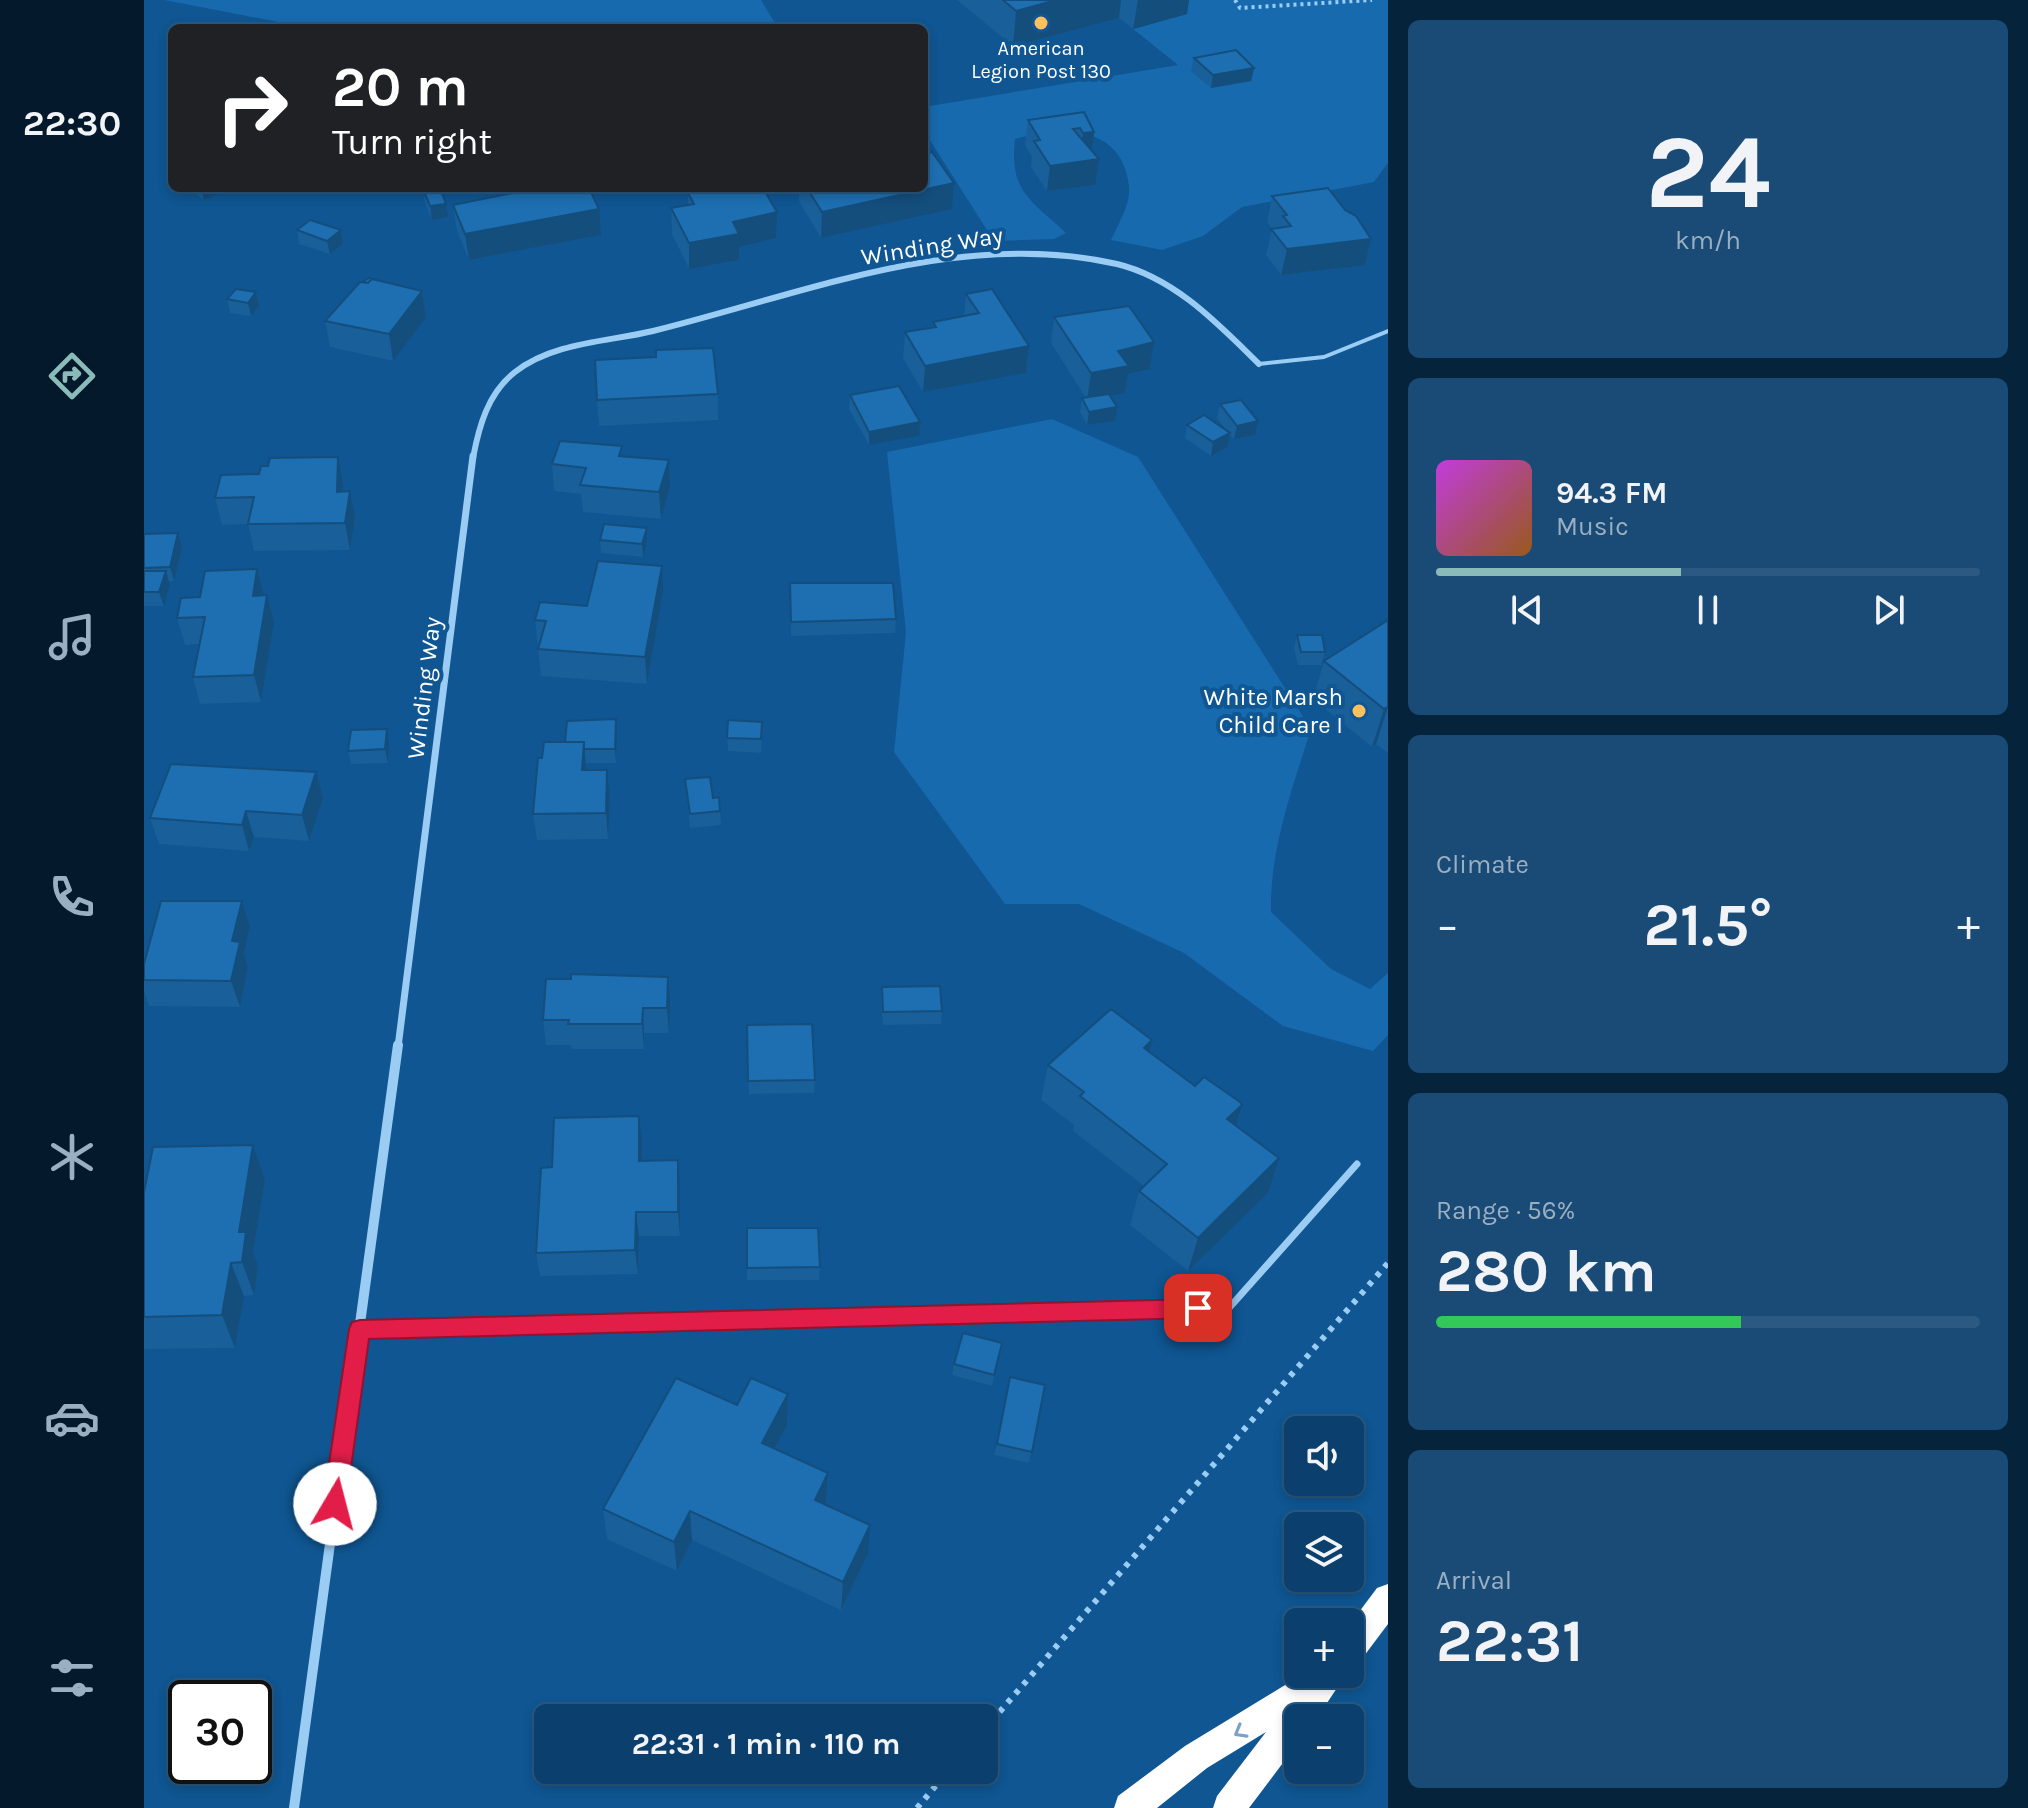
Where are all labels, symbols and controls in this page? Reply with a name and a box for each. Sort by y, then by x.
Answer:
marker: American Legion Post 130 [1032,14,1050,32]
place label: American Legion Post 130 [971,37,1111,83]
text: 20 m [332,54,469,119]
icon: right [200,56,304,160]
text: 22:30 [23,102,121,144]
text: 24 [1646,112,1770,233]
text: Turn right [332,121,492,163]
street label: Winding Way [859,221,1005,271]
text: km/h [1675,225,1741,256]
icon: directions [44,348,100,404]
text: 94.3 FM [1556,475,1667,511]
text: Music [1556,511,1629,542]
icon: previous [1505,588,1549,632]
icon: pause [1686,588,1730,632]
icon: next [1867,588,1911,632]
icon: music [44,609,100,665]
street label: Winding Way [401,615,447,761]
place label: White Marsh Child Care I [1204,683,1343,739]
marker: White Marsh Child Care I [1350,702,1368,720]
text: Climate [1436,849,1529,880]
icon: phone [44,869,100,925]
text: 21.5° [1644,890,1772,960]
text: − [1436,900,1459,951]
text: + [1957,900,1980,951]
icon: climate [44,1129,100,1185]
text: Range · 56% [1436,1195,1575,1226]
text: 280 km [1436,1236,1657,1306]
pin [1164,1274,1232,1342]
icon: arrive [1176,1286,1220,1330]
icon: car [44,1390,100,1446]
map controls [1284,1416,1364,1784]
button: sound [1284,1416,1364,1496]
position arrow [293,1462,377,1546]
button: layers [1284,1512,1364,1592]
text: Arrival [1436,1565,1512,1596]
text: 22:31 [1436,1606,1583,1676]
button: + [1284,1608,1364,1688]
icon: filters [44,1650,100,1706]
speed limit sign: 30 [168,1680,272,1784]
button: − [1284,1704,1364,1784]
one-way arrow [1234,1722,1249,1738]
text: 22:31 · 1 min · 110 m [632,1726,900,1762]

